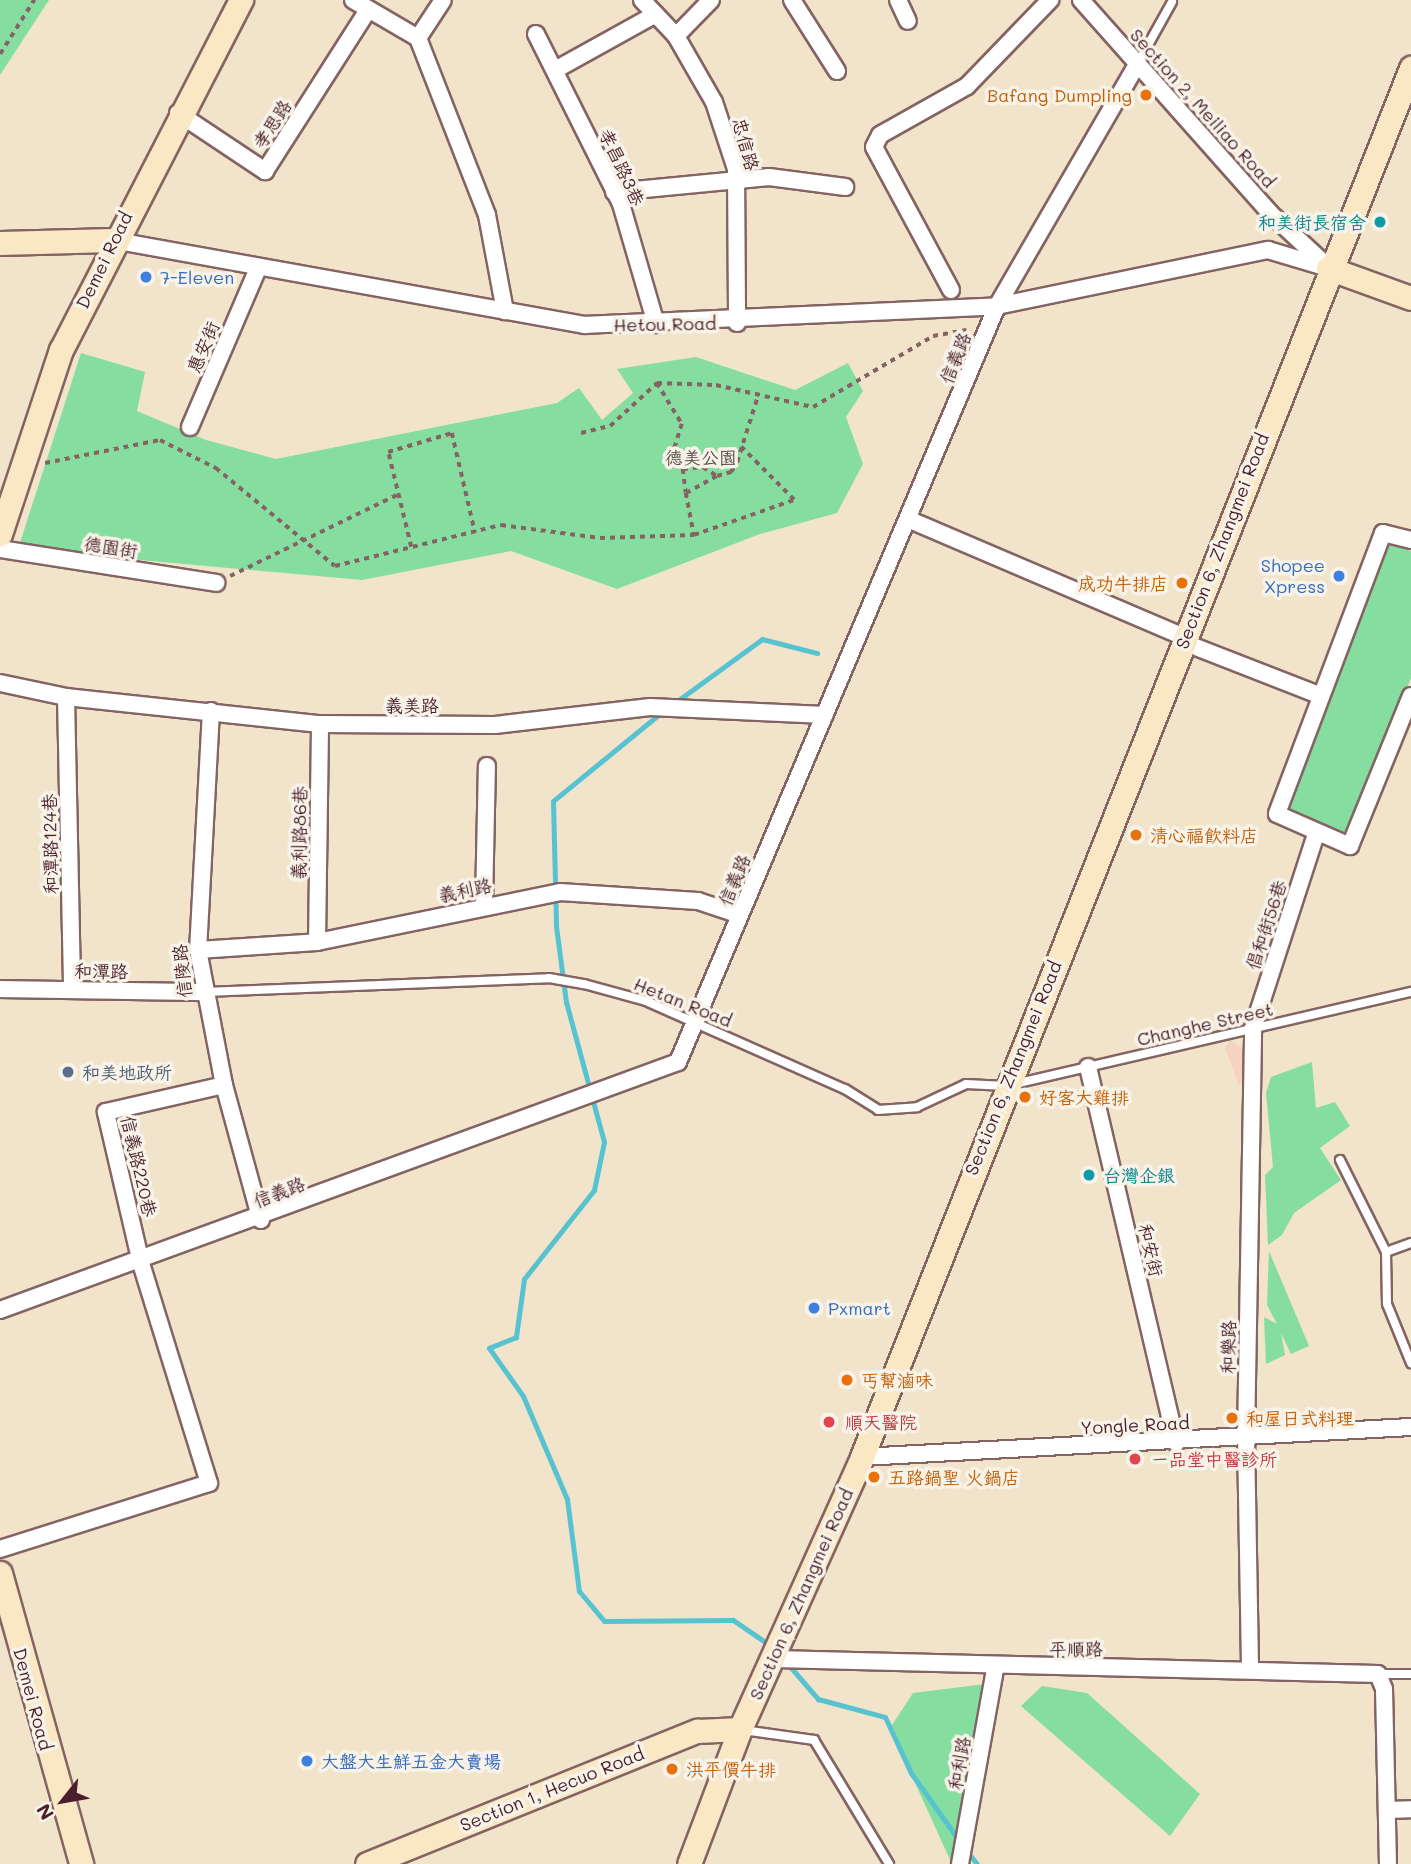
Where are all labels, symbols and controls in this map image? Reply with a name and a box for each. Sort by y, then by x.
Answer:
street label: Section 2, Meiliao Road [1126,24,1280,192]
place label: Bafang Dumpling [987,84,1132,106]
marker: Bafang Dumpling [1138,87,1154,103]
street label: 孝思路 [248,95,296,153]
street label: 忠信路 [729,115,763,173]
street label: 孝昌路3巷 [595,125,649,209]
street label: Demei Road [71,208,137,312]
place label: 和美街長宿舍 [1258,211,1366,233]
marker: 和美街長宿舍 [1372,214,1388,230]
place label: 7-Eleven [160,266,234,288]
marker: 7-Eleven [138,269,154,285]
street label: Hetou Road [613,312,717,336]
street label: 惠安街 [183,318,223,376]
street label: 信義路 [935,329,975,387]
street label: Section 6, Zhangmei Road [1171,430,1273,652]
park label: 德美公園 [665,446,737,468]
street label: 德園街 [83,532,139,562]
place label: Shopee Xpress [1261,555,1325,598]
marker: Shopee Xpress [1331,568,1347,584]
place label: 成功牛排店 [1078,572,1168,594]
marker: 成功牛排店 [1174,575,1190,591]
street label: 義美路 [385,694,439,716]
street label: 義利路86巷 [287,786,311,880]
street label: 和潭路124巷 [38,794,62,894]
place label: 清心福飲料店 [1150,824,1258,846]
marker: 清心福飲料店 [1128,827,1144,843]
street label: 信義路 [714,851,754,909]
street label: 義利路 [436,874,494,906]
street label: 倡和街56巷 [1241,877,1291,973]
street label: 信陵路 [168,943,196,999]
street label: Section 6, Zhangmei Road [960,958,1066,1178]
street label: 和潭路 [74,960,128,982]
street label: Hetan Road [631,973,735,1031]
street label: Changhe Street [1135,998,1275,1050]
place label: 和美地政所 [82,1061,172,1083]
marker: 和美地政所 [60,1064,76,1080]
place label: 好客大雞排 [1039,1086,1129,1108]
marker: 好客大雞排 [1017,1089,1033,1105]
street label: 信義路220巷 [117,1113,161,1219]
place label: 台灣企銀 [1103,1164,1175,1186]
marker: 台灣企銀 [1081,1167,1097,1183]
street label: 信義路 [250,1172,308,1212]
street label: 和安街 [1134,1221,1168,1279]
place label: Pxmart [828,1297,891,1319]
marker: Pxmart [806,1300,822,1316]
street label: 和樂路 [1217,1320,1239,1374]
place label: 丐幫滷味 [861,1369,933,1391]
marker: 丐幫滷味 [839,1372,855,1388]
place label: 和屋日式料理 [1246,1407,1354,1429]
marker: 和屋日式料理 [1224,1410,1240,1426]
place label: 順天醫院 [845,1411,917,1433]
street label: Yongle Road [1080,1411,1190,1439]
marker: 順天醫院 [819,1412,839,1432]
place label: ㄧ品堂中醫診所 [1151,1448,1277,1470]
marker: ㄧ品堂中醫診所 [1125,1449,1145,1469]
place label: 五路鍋聖 火鍋店 [888,1466,1020,1488]
marker: 五路鍋聖 火鍋店 [866,1469,882,1485]
street label: Section 6, Zhangmei Road [745,1485,857,1703]
street label: 平順路 [1049,1638,1103,1660]
street label: Demei Road [9,1645,57,1753]
street label: 和利路 [944,1735,974,1791]
street label: Section 1, Hecuo Road [457,1742,647,1836]
place label: 大盤大生鮮五金大賣場 [321,1750,501,1772]
marker: 大盤大生鮮五金大賣場 [299,1753,315,1769]
place label: 洪平價牛排 [686,1758,776,1780]
marker: 洪平價牛排 [664,1761,680,1777]
north arrow [28,1766,98,1836]
text: N [30,1799,59,1825]

